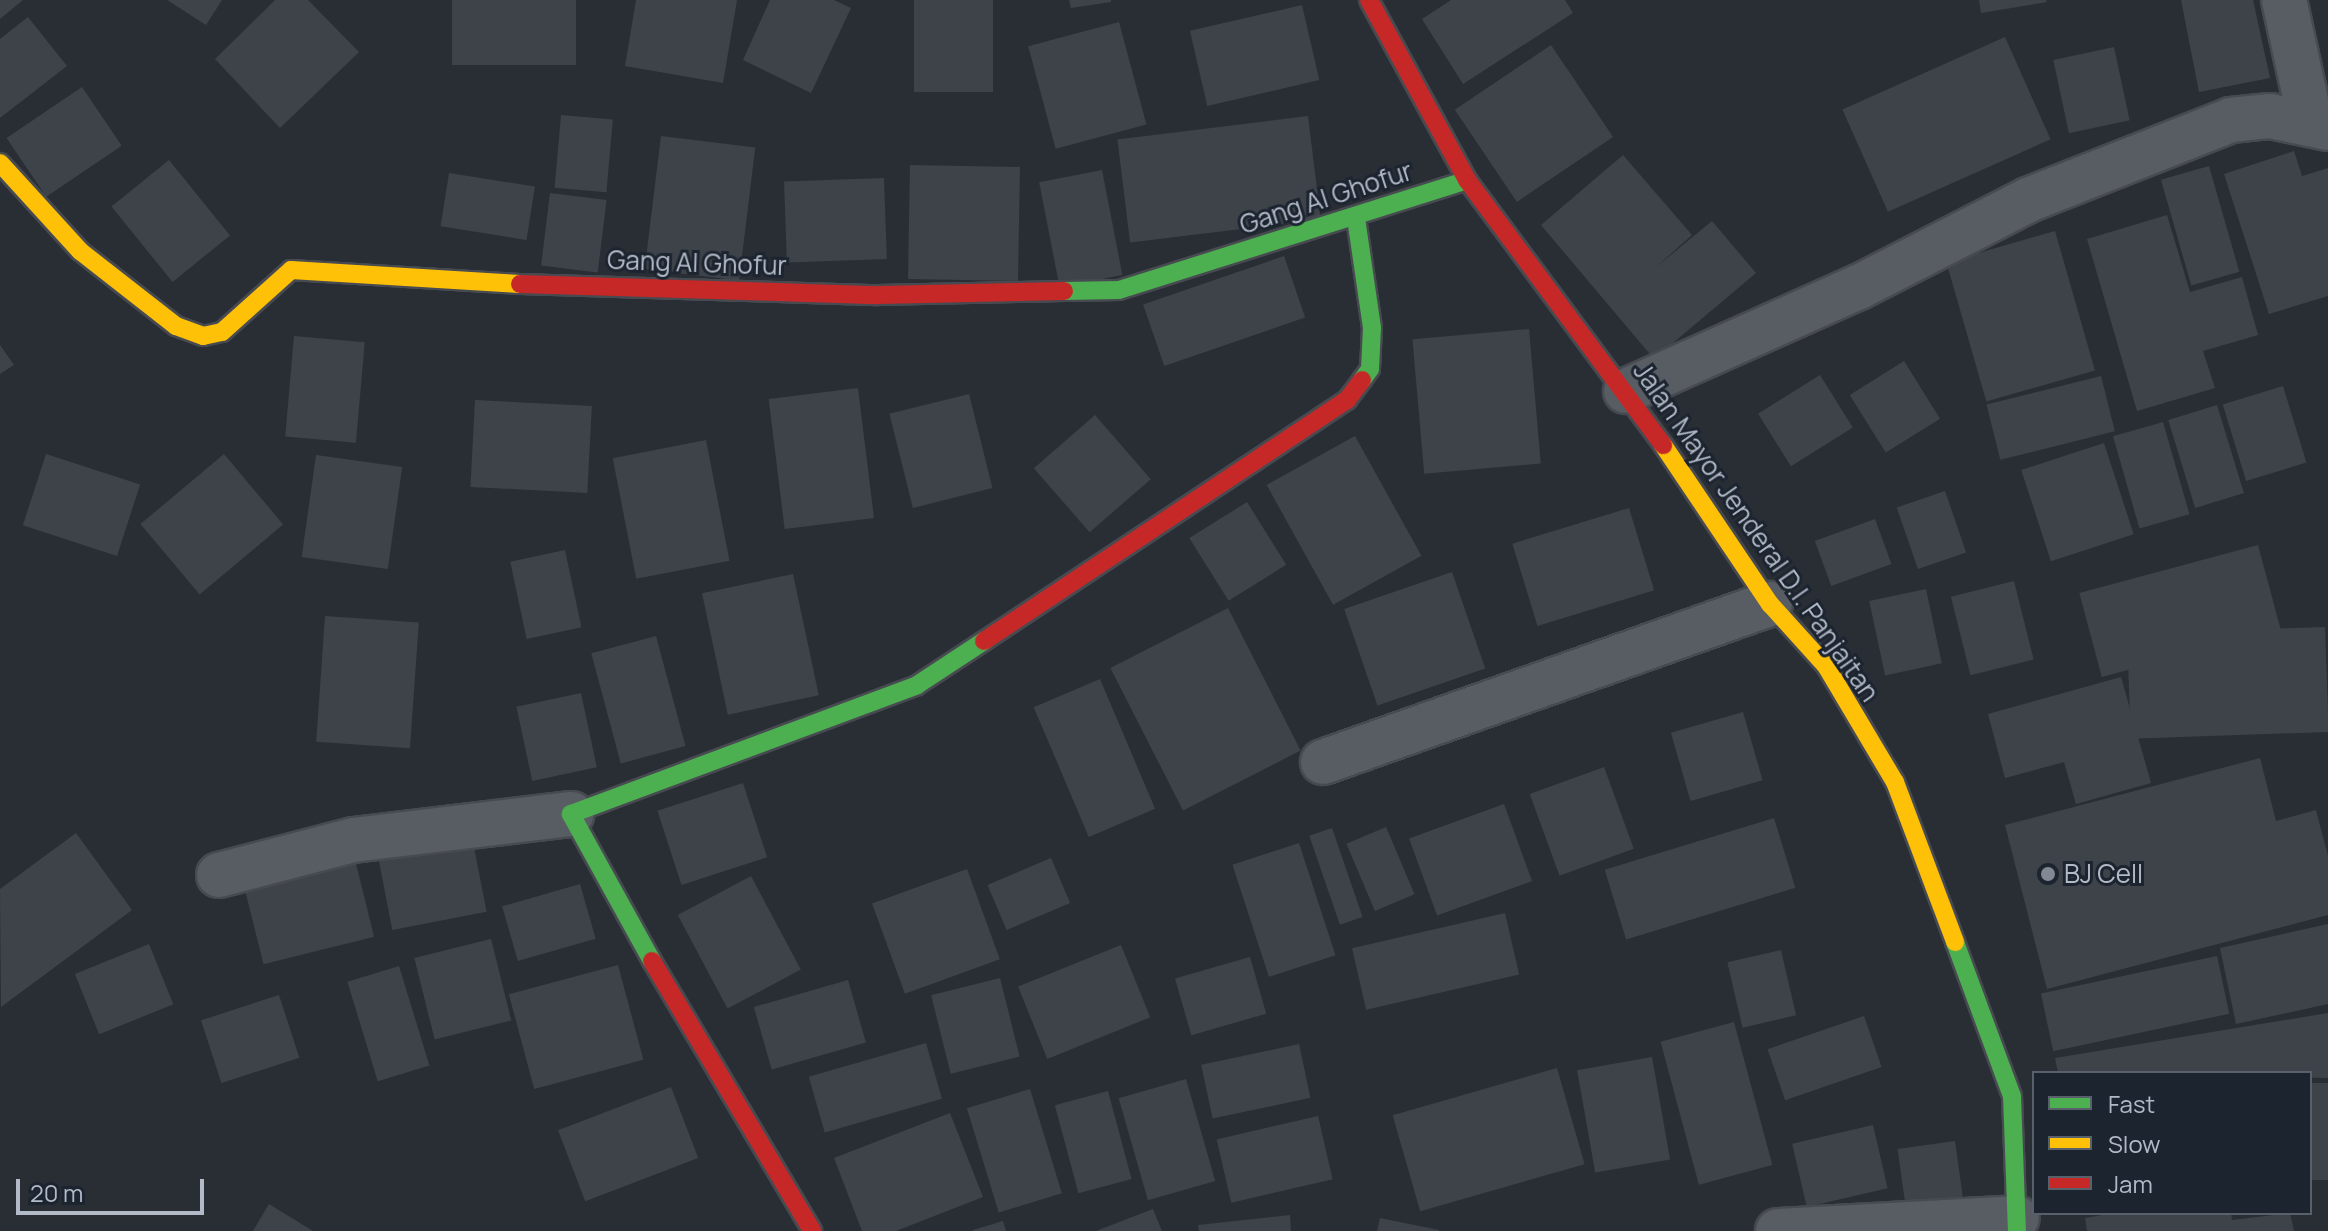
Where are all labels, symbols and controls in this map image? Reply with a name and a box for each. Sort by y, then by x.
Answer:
street label: Gang Al Ghofur [1236,155,1416,241]
street label: Gang Al Ghofur [607,244,787,282]
street label: Jalan Mayor Jenderal D.I. Panjaitan [1627,357,1885,707]
place label: BJ Cell [2064,858,2143,890]
marker: BJ Cell [2039,865,2057,883]
legend [2032,1071,2312,1215]
text: Fast [2108,1087,2155,1120]
text: Slow [2108,1127,2161,1160]
scale bar [20,1163,208,1213]
text: Jam [2108,1167,2153,1200]
text: 20 m [30,1176,83,1209]

